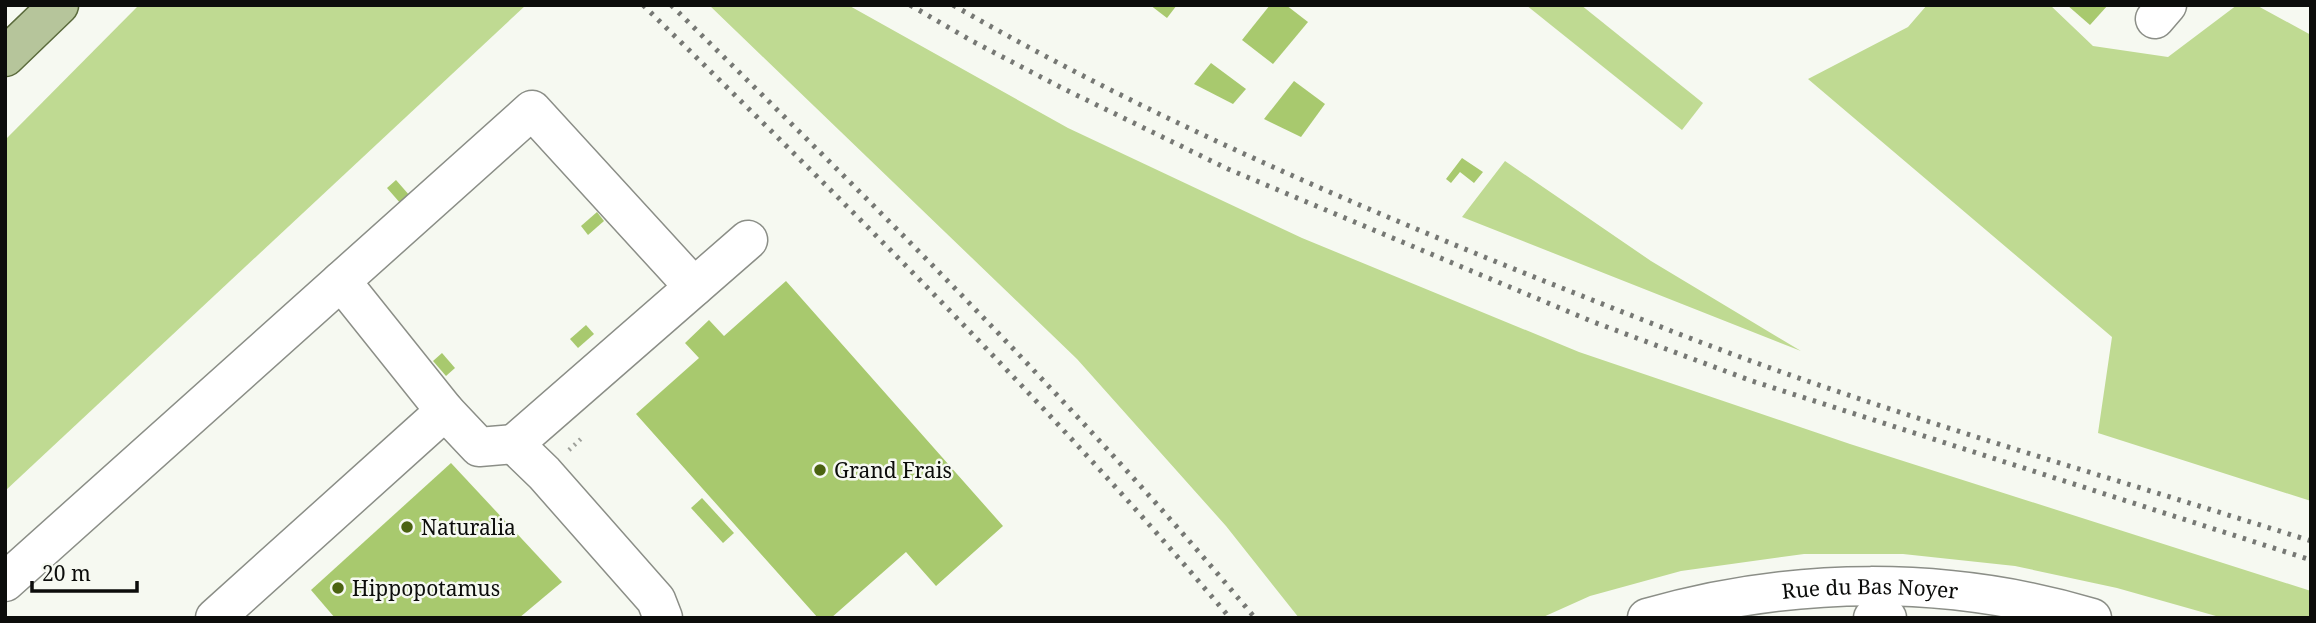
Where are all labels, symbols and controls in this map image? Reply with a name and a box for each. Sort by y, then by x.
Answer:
place label: Grand Frais [834,456,952,484]
marker: Grand Frais [812,462,828,478]
place label: Naturalia [421,513,516,541]
marker: Naturalia [399,519,415,535]
scale bar [32,550,136,594]
text: 20 m [42,559,91,587]
street label: Rue du Bas Noyer [1780,572,1960,605]
place label: Hippopotamus [352,574,500,602]
marker: Hippopotamus [330,580,346,596]

